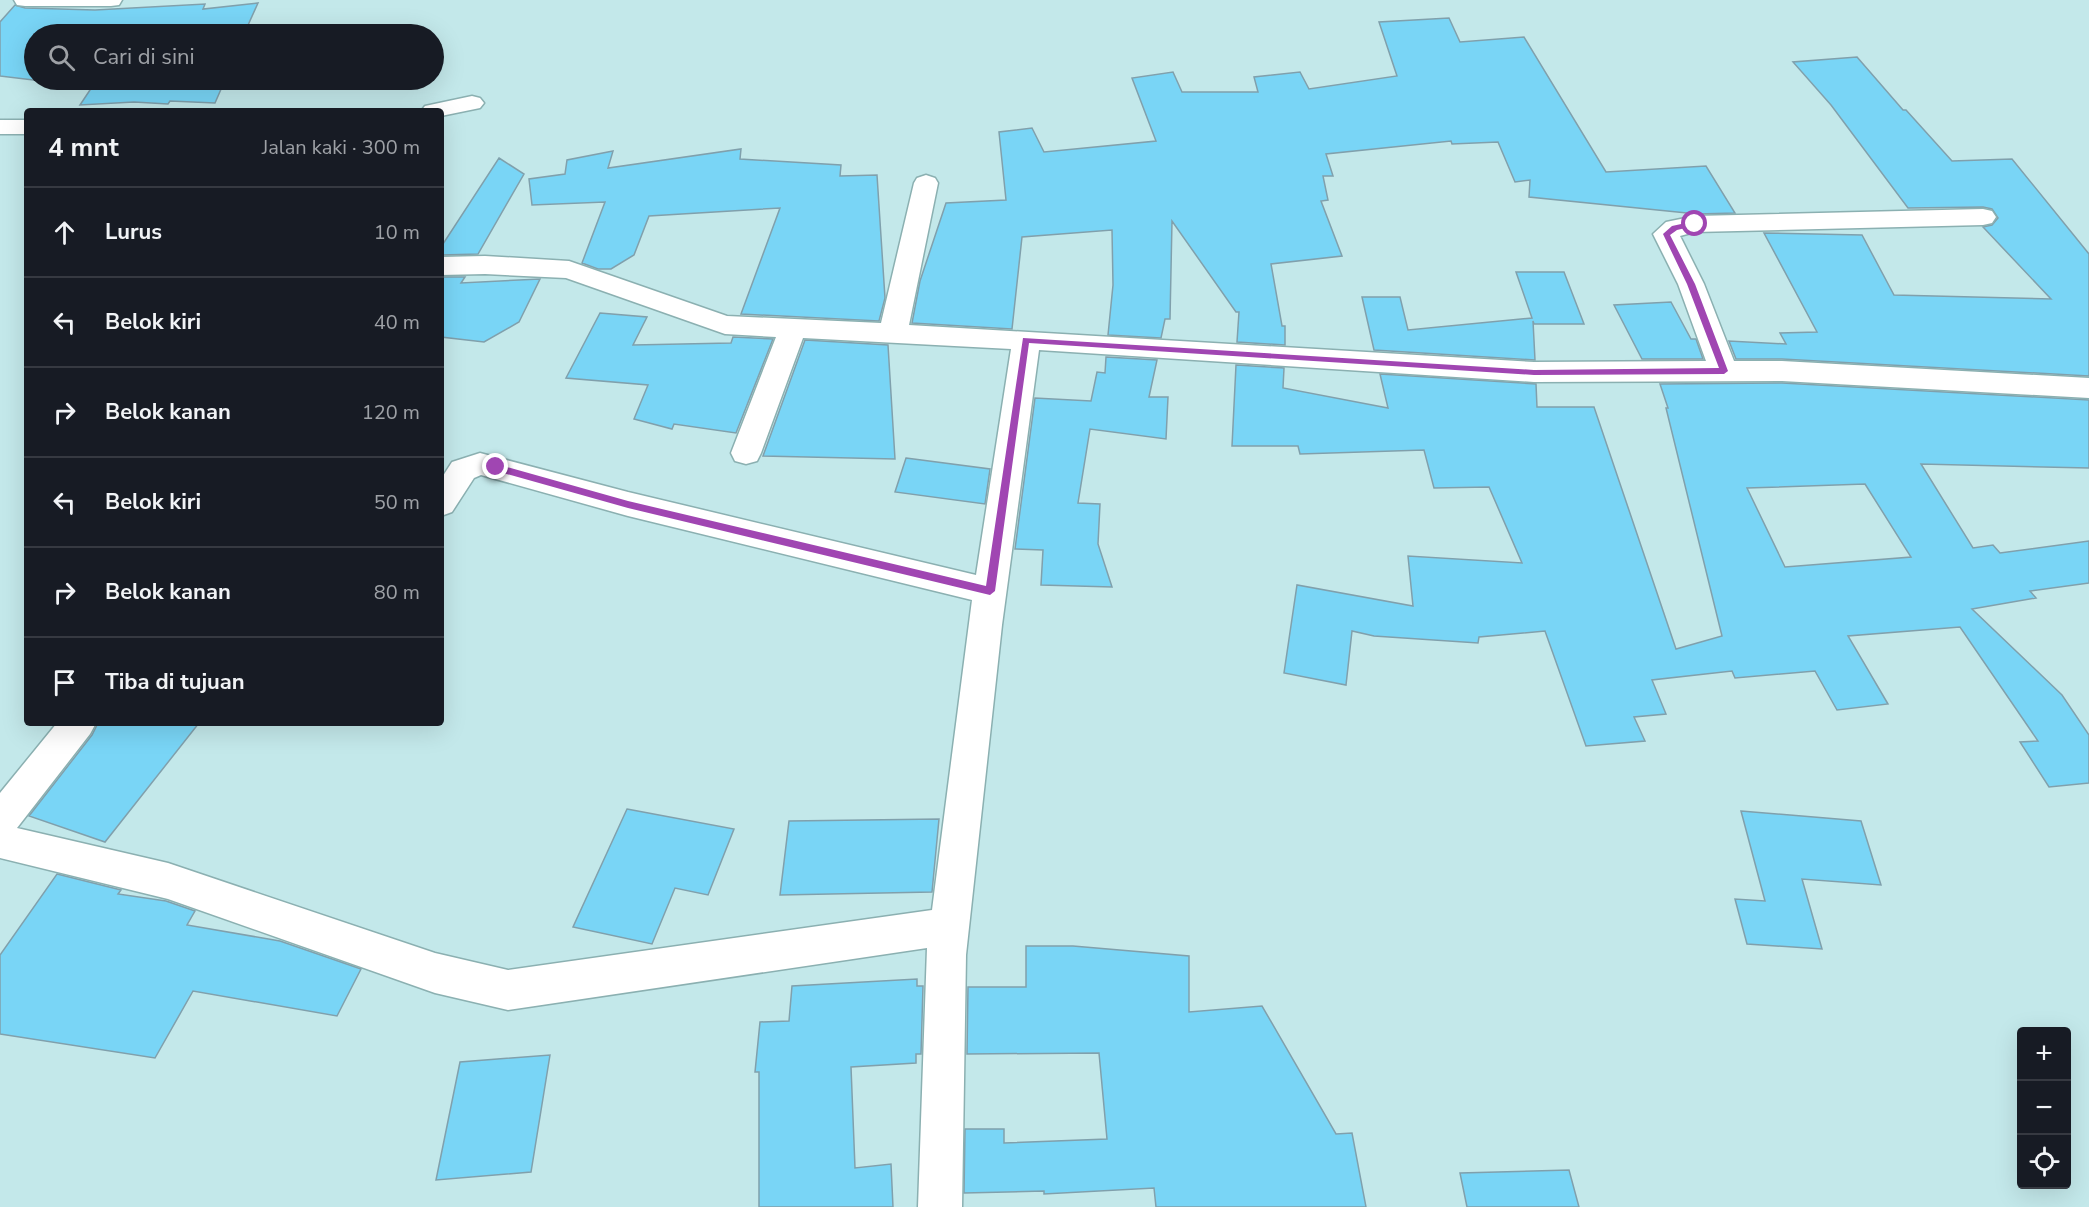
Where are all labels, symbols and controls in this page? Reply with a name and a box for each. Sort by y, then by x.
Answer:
search box [24,24,444,90]
icon: search [45,41,78,74]
text: Cari di sini [93,42,195,72]
text: 4 mnt [48,130,119,165]
text: Jalan kaki · 300 m [262,134,420,161]
route start [1681,210,1707,236]
icon: ahead [48,216,81,249]
text: Lurus [105,217,162,247]
text: 10 m [374,219,420,246]
icon: left [48,306,81,339]
text: Belok kiri [105,307,201,337]
text: 40 m [374,309,420,336]
icon: right [48,396,81,429]
text: Belok kanan [105,397,231,427]
text: 120 m [362,399,420,426]
route end [482,453,508,479]
icon: left [48,486,81,519]
text: Belok kiri [105,487,201,517]
text: 50 m [374,489,420,516]
icon: right [48,576,81,609]
text: Belok kanan [105,577,231,607]
text: 80 m [374,579,420,606]
icon: arrive [48,666,81,699]
text: Tiba di tujuan [105,667,245,697]
map controls [2017,1027,2071,1189]
button: + [2017,1027,2071,1081]
button: − [2017,1081,2071,1135]
button: locate [2017,1135,2071,1189]

